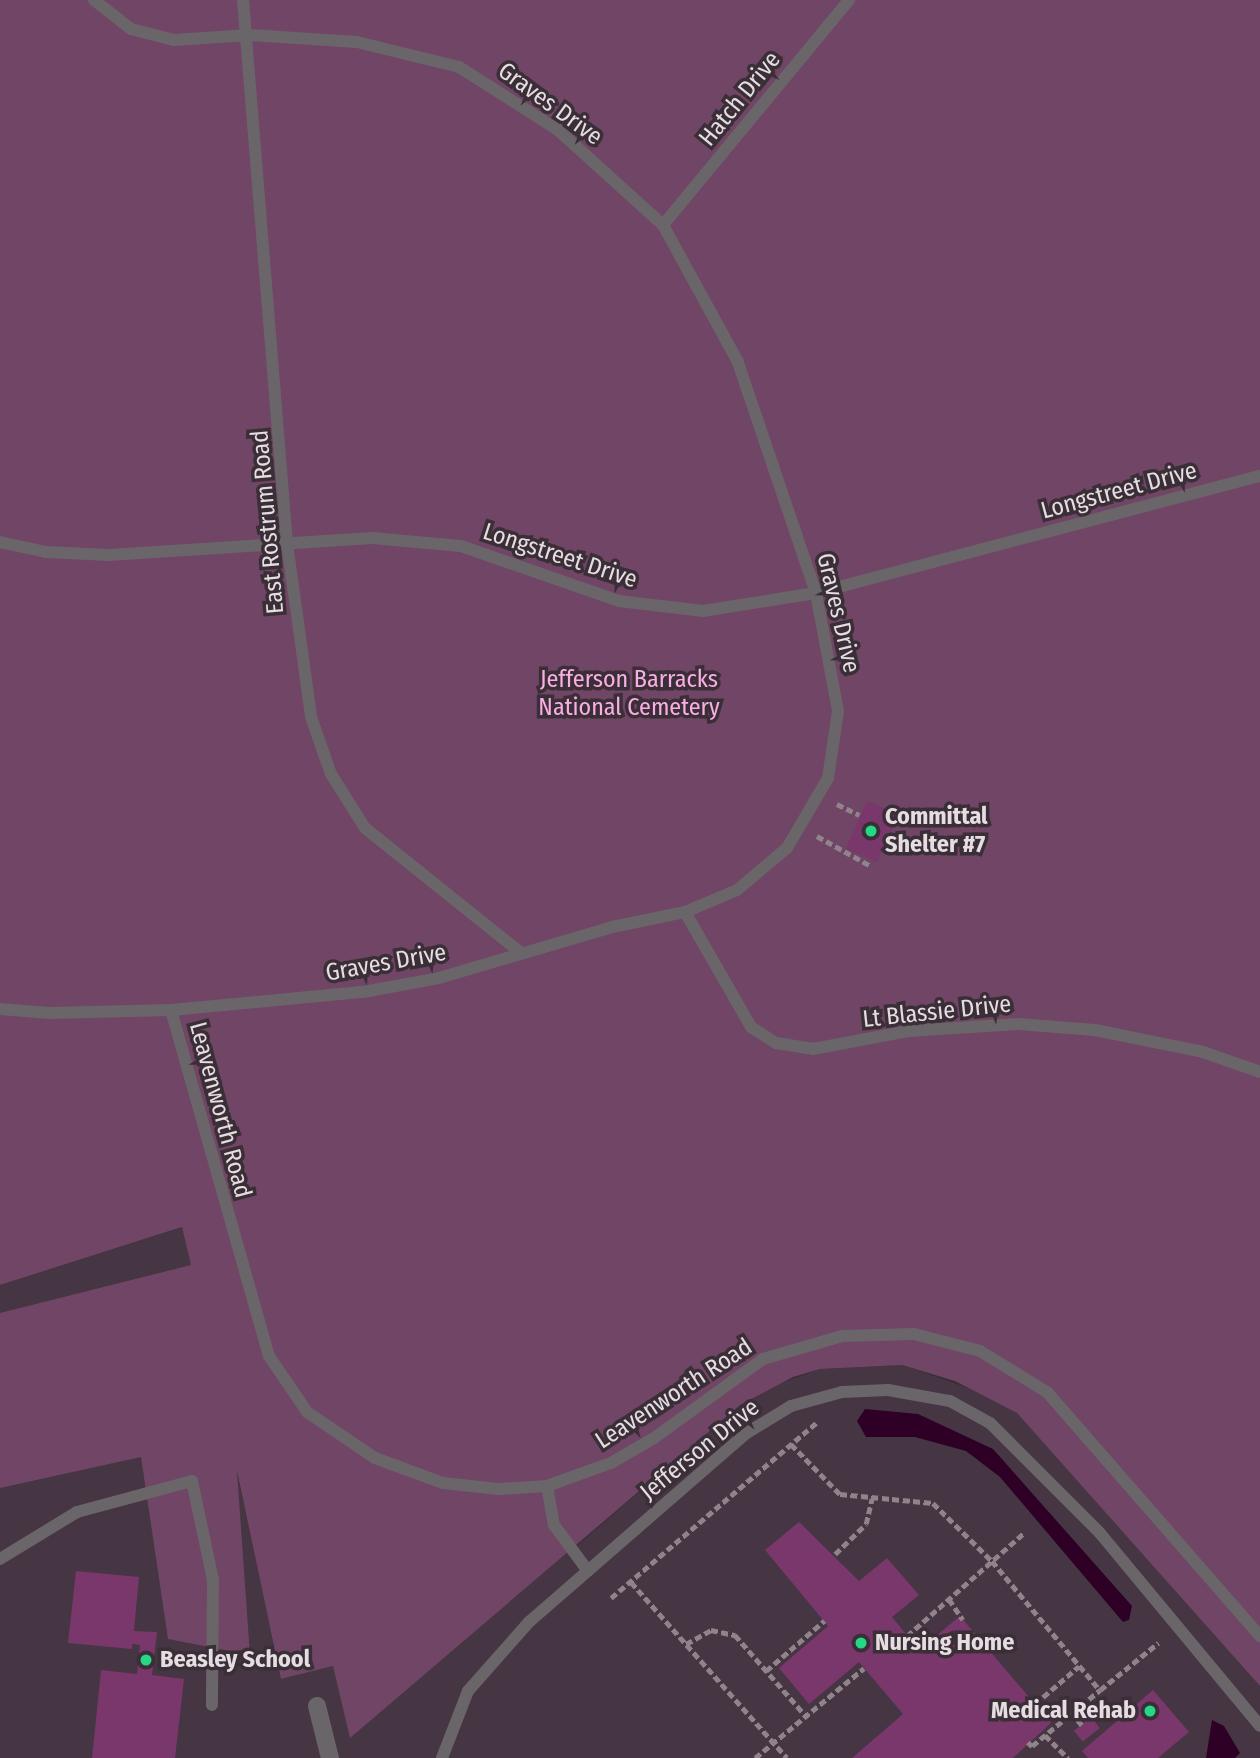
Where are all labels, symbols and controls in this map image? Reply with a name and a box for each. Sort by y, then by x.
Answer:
street label: Hatch Drive [693,46,787,152]
street label: Graves Drive [492,57,608,151]
street label: East Rostrum Road [246,429,290,615]
street label: Longstreet Drive [1038,456,1200,526]
street label: Longstreet Drive [479,518,641,594]
street label: Graves Drive [810,550,866,676]
park label: Jefferson Barracks National Cemetery [538,666,720,722]
place label: Committal Shelter #7 [885,803,988,859]
marker: Committal Shelter #7 [863,823,879,839]
street label: Graves Drive [323,938,449,988]
street label: Lt Blassie Drive [861,990,1013,1034]
street label: Leavenworth Road [183,1019,257,1201]
street label: Leavenworth Road [590,1333,758,1455]
street label: Jefferson Drive [635,1393,765,1507]
place label: Nursing Home [875,1629,1014,1657]
marker: Nursing Home [853,1635,869,1651]
place label: Beasley School [160,1646,310,1674]
marker: Beasley School [138,1652,154,1668]
place label: Medical Rehab [991,1697,1136,1725]
marker: Medical Rehab [1142,1703,1158,1719]

